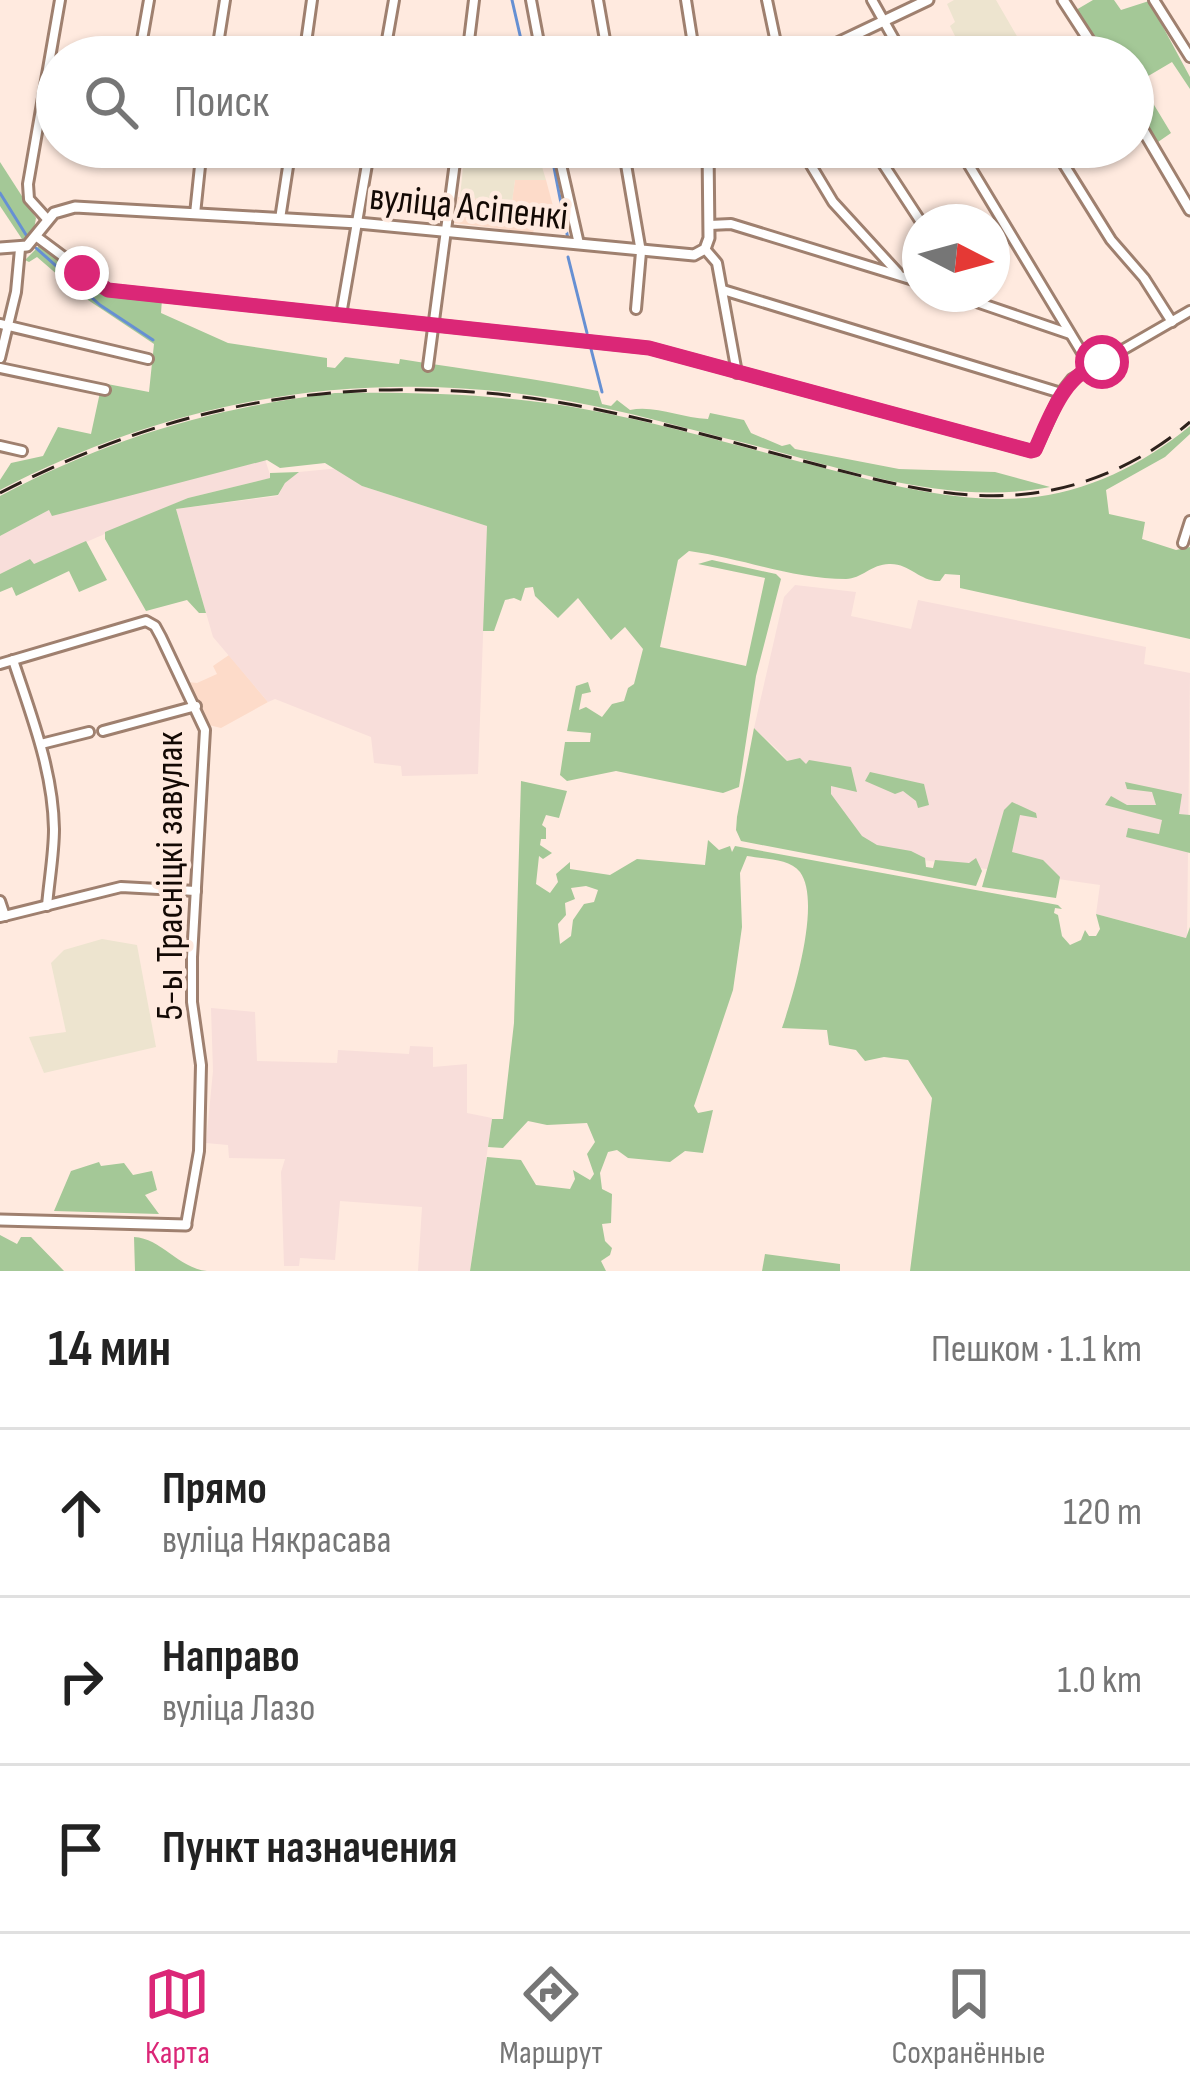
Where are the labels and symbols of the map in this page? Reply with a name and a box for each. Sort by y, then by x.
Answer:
street label: вуліца Асіпенкі [367,174,570,241]
north arrow [902,204,1010,312]
route end [55,246,109,300]
route start [1075,335,1129,389]
street label: 5-ы Трасніцкі завулак [147,731,194,1020]

